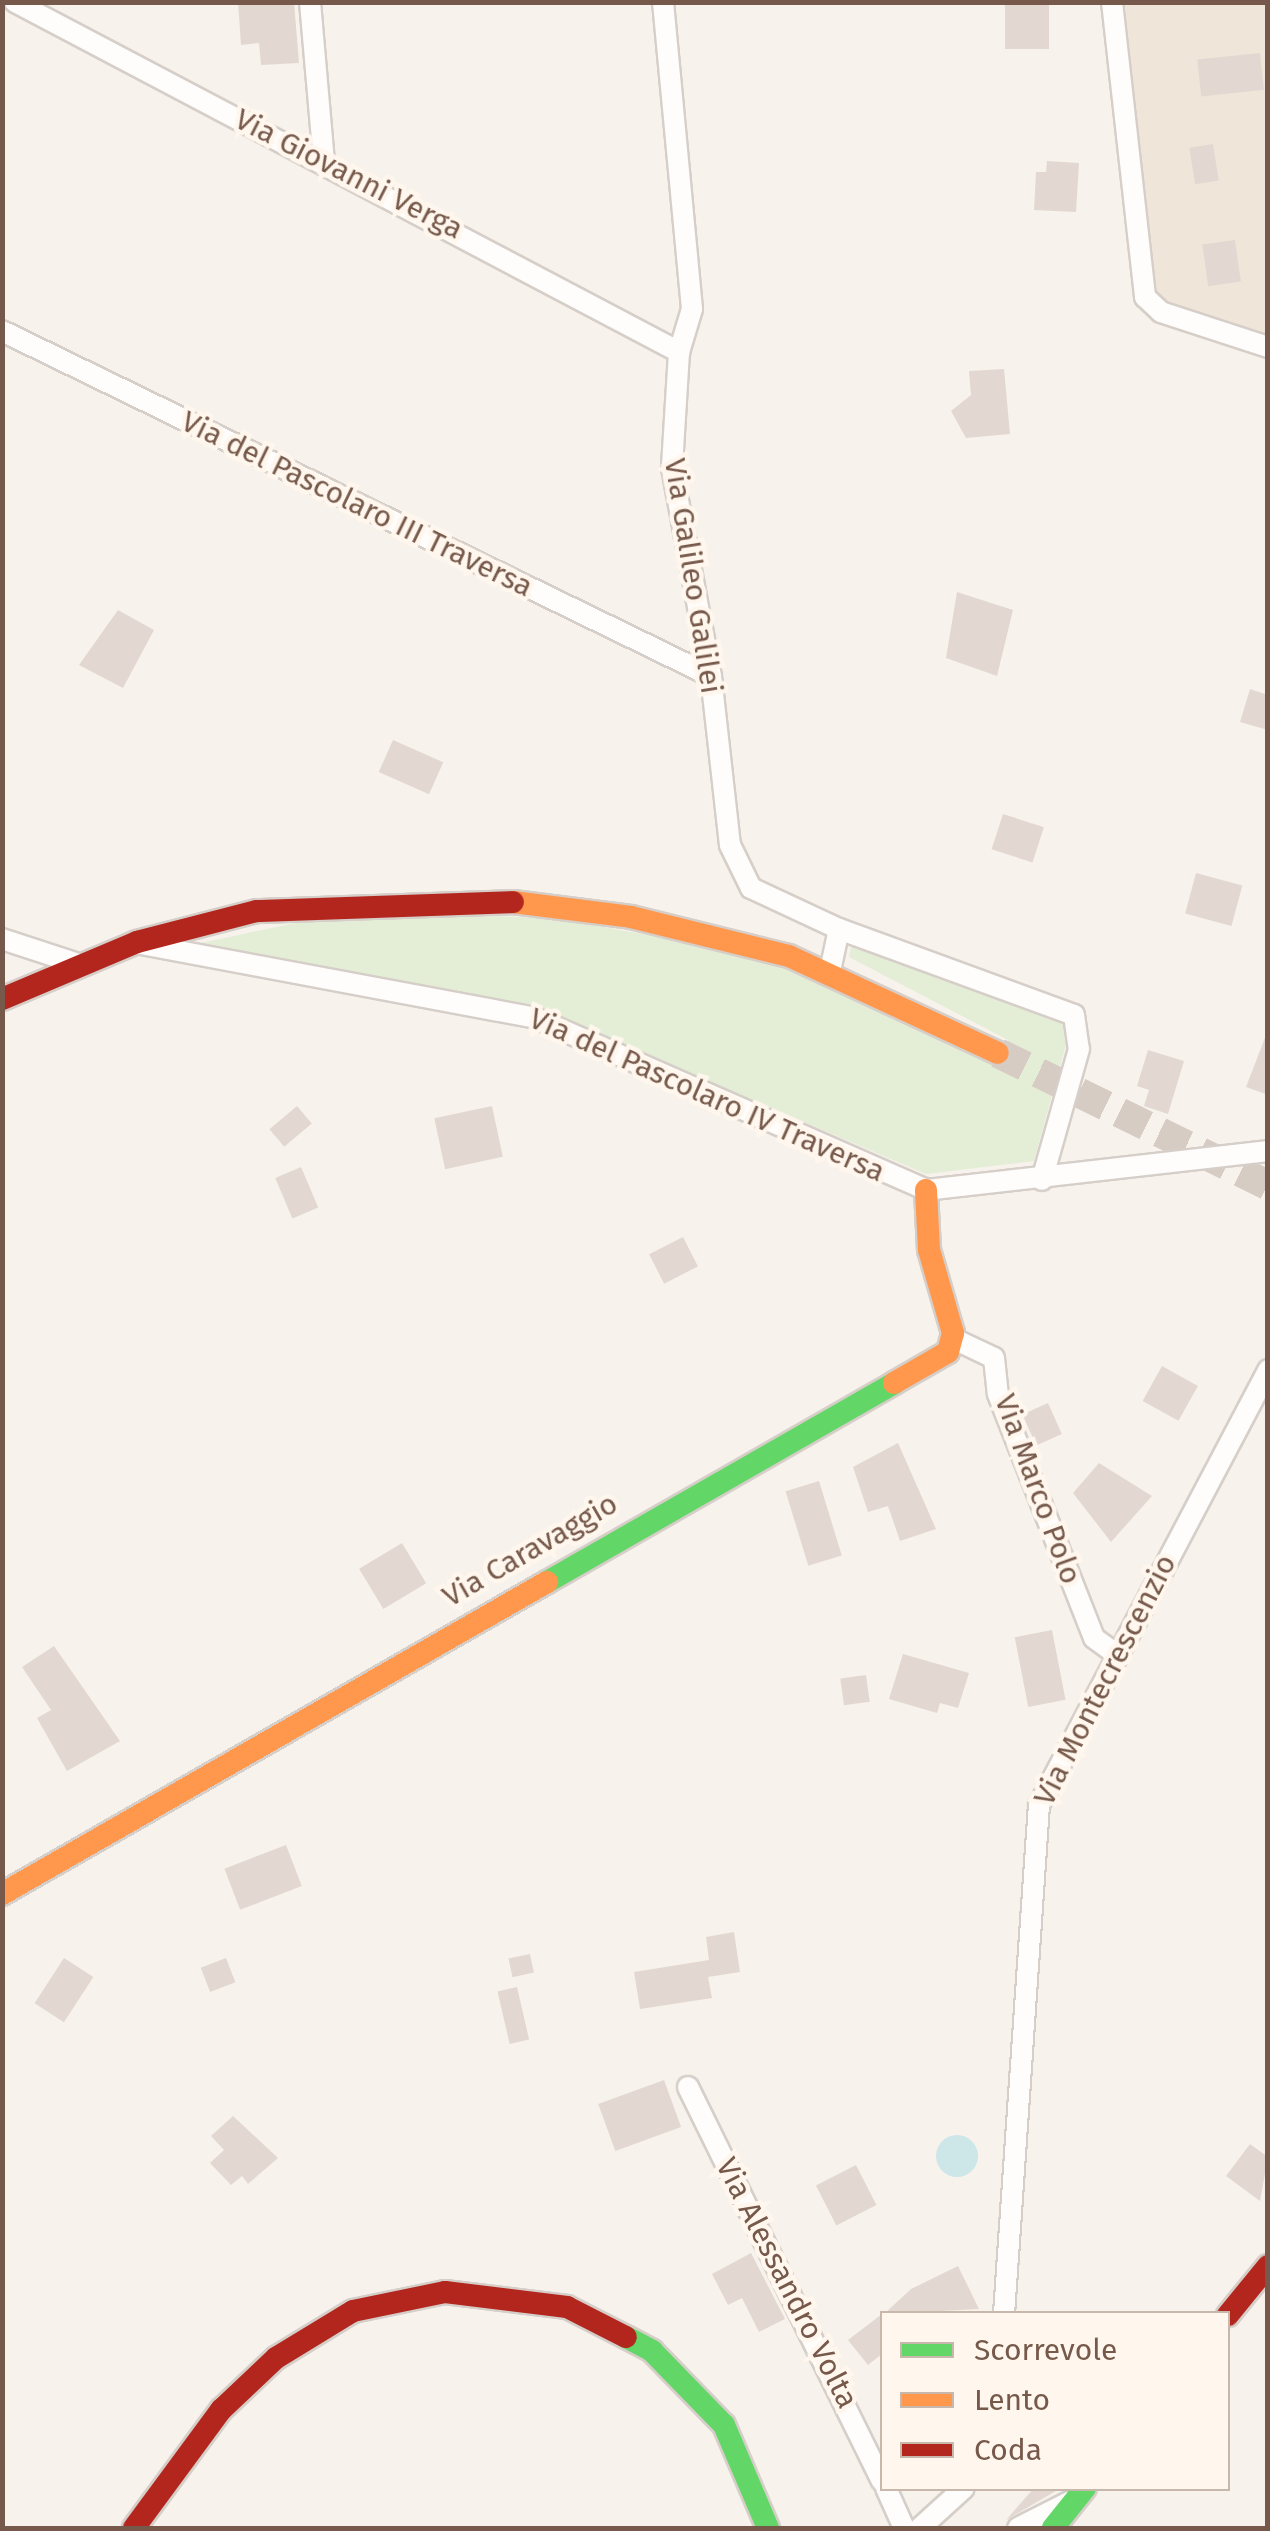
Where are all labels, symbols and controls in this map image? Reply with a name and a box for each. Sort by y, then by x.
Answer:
street label: Via Giovanni Verga [229,101,469,247]
street label: Via del Pascolaro III Traversa [176,403,538,605]
street label: Via Galileo Galilei [657,456,729,696]
street label: Via del Pascolaro IV Traversa [524,1000,890,1190]
street label: Via Marco Polo [987,1389,1089,1589]
street label: Via Caravaggio [436,1485,624,1615]
street label: Via Montecrescenzio [1026,1549,1184,1811]
street label: Via Alessandro Volta [708,2152,866,2414]
legend [880,2311,1230,2491]
text: Scorrevole [974,2332,1117,2368]
text: Lento [974,2382,1050,2418]
text: Coda [974,2432,1042,2468]

